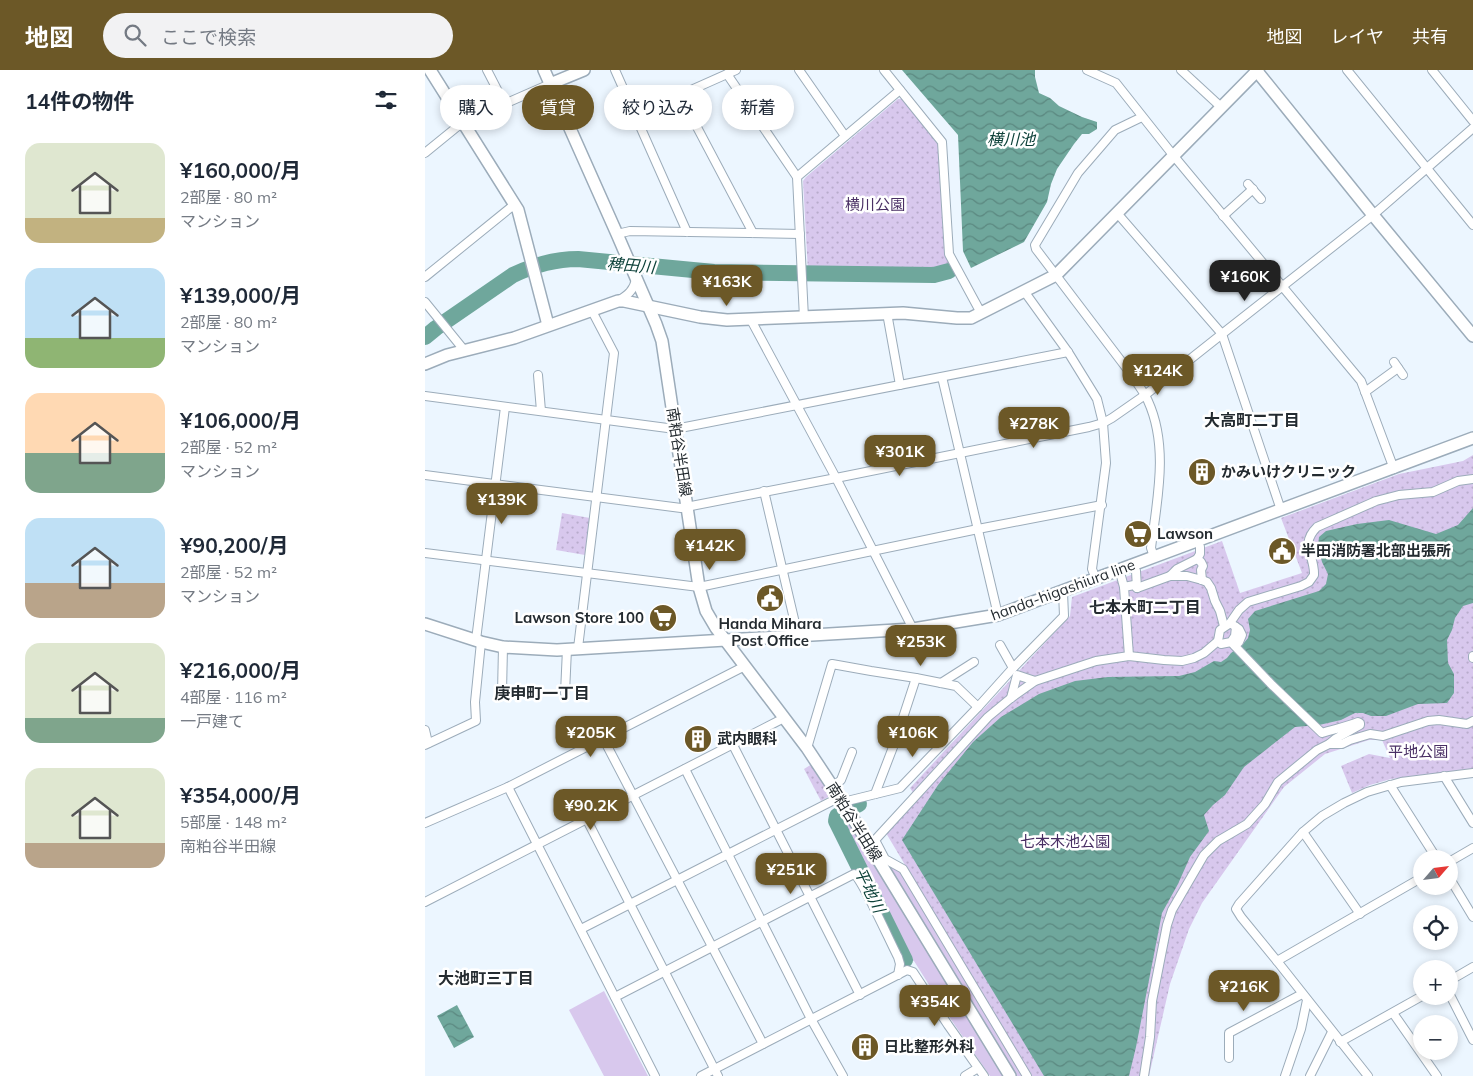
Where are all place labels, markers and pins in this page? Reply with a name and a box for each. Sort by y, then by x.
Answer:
pin: ¥160K [1210,260,1280,302]
pin: ¥163K [692,264,762,307]
pin: ¥124K [1123,354,1193,396]
pin: ¥278K [999,406,1069,449]
pin: ¥301K [865,434,935,477]
building icon: かみいけクリニック [1187,457,1217,487]
place label: かみいけクリニック [1221,462,1356,481]
pin: ¥139K [467,482,537,525]
supermarket icon: Lawson [1123,519,1153,549]
place label: Lawson [1157,524,1213,543]
pin: ¥142K [675,528,745,571]
public building icon: 半田消防署北部出張所 [1267,536,1297,566]
place label: 半田消防署北部出張所 [1301,541,1451,560]
public building icon: Handa Mihara Post Office [755,583,785,613]
supermarket icon: Lawson Store 100 [648,603,678,633]
place label: Lawson Store 100 [515,608,644,627]
place label: Handa Mihara Post Office [718,614,822,650]
pin: ¥253K [886,624,956,667]
pin: ¥205K [556,716,626,758]
pin: ¥106K [878,716,948,758]
building icon: 武内眼科 [683,724,713,754]
place label: 武内眼科 [717,729,777,748]
pin: ¥90.2K [550,788,632,831]
pin: ¥251K [756,852,826,895]
pin: ¥216K [1209,970,1279,1012]
pin: ¥354K [900,984,970,1027]
building icon: 日比整形外科 [850,1032,880,1062]
place label: 日比整形外科 [884,1037,974,1056]

